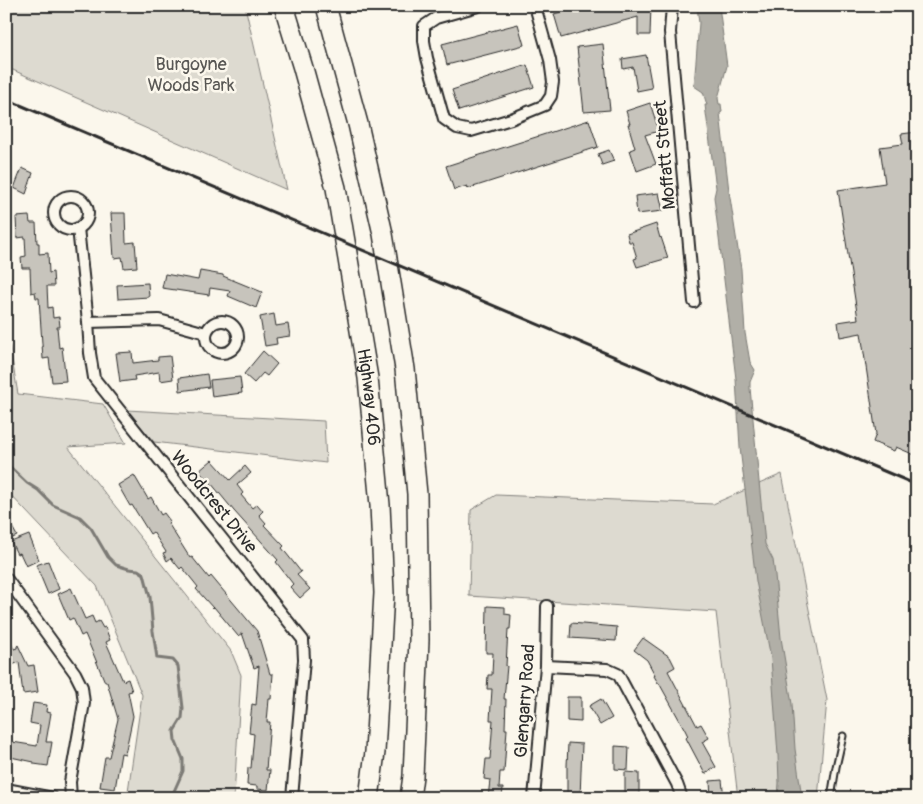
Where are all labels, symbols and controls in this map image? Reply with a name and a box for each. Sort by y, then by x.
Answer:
park label: Burgoyne Woods Park [147,53,235,97]
street label: Moffatt Street [649,99,681,211]
street label: Highway 406 [352,347,386,447]
street label: Woodcrest Drive [166,446,262,558]
street label: Glengarry Road [510,643,540,759]

